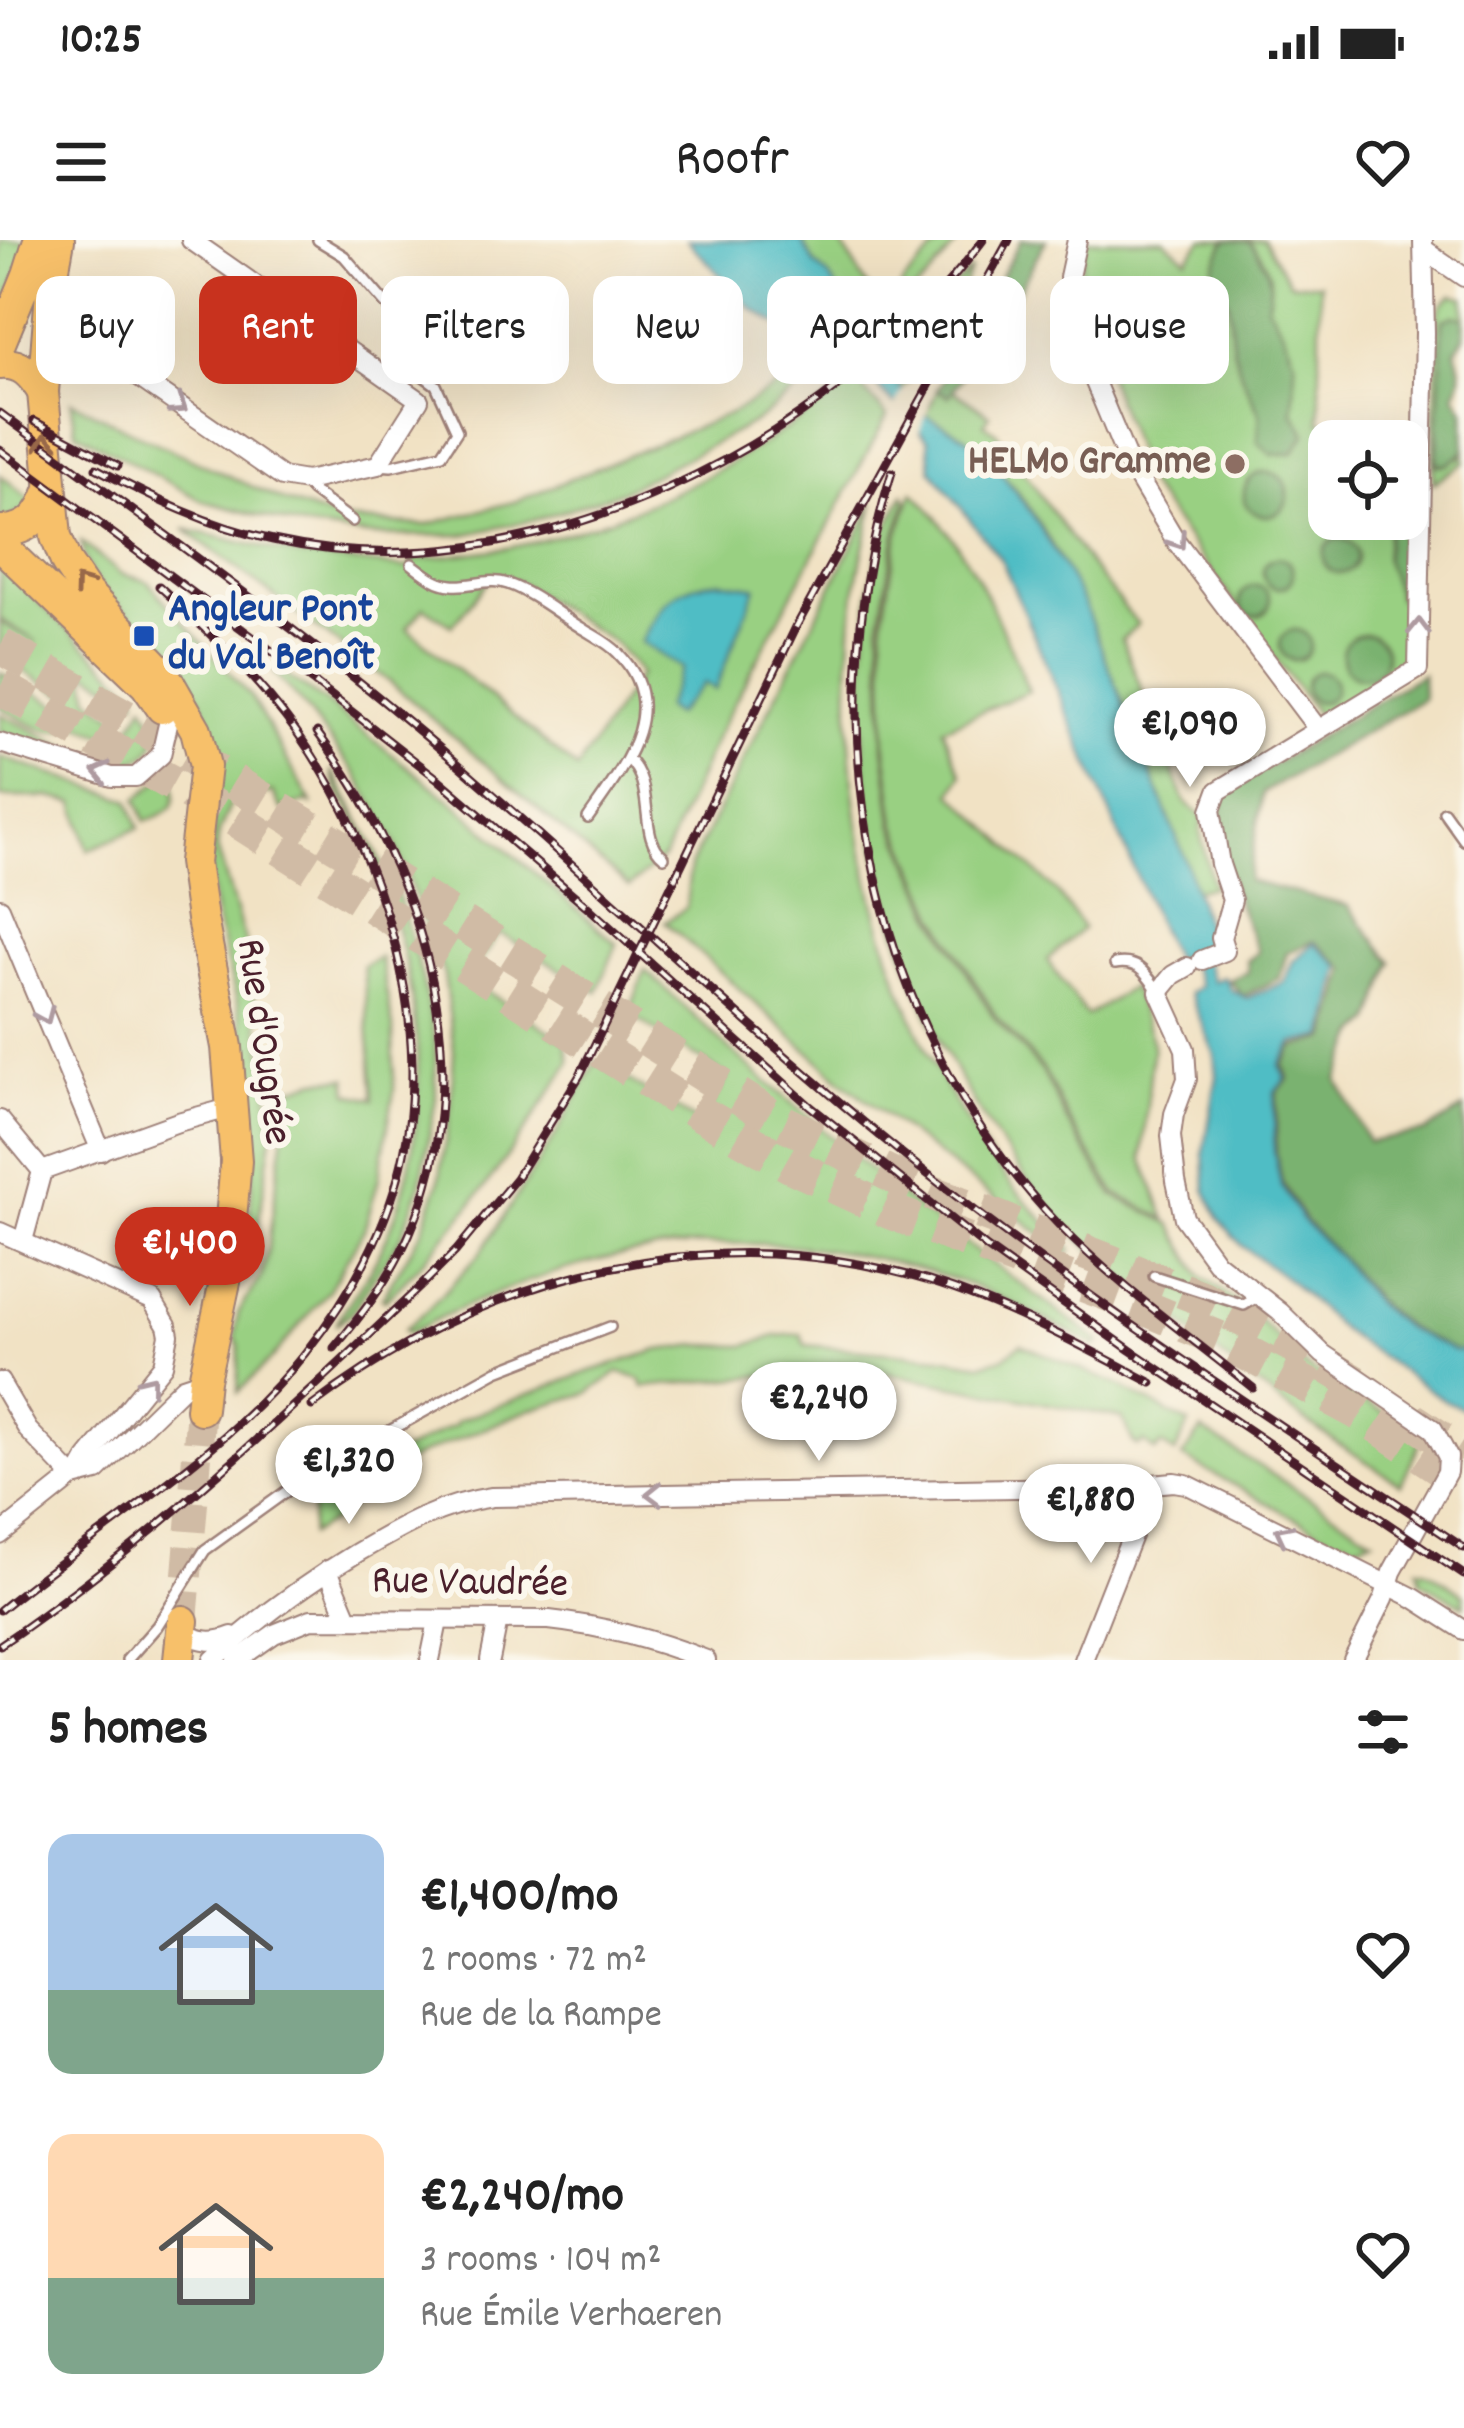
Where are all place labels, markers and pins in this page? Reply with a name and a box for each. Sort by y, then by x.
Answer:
place label: HELMo Gramme [968,434,1211,494]
marker: HELMo Gramme [1222,451,1248,477]
place label: Angleur Pont du Val Benoît [168,582,375,690]
marker: Angleur Pont du Val Benoît [131,623,157,649]
pin: €1,090 [1092,688,1288,790]
pin: €1,400 [92,1207,288,1309]
pin: €2,240 [721,1362,917,1464]
pin: €1,320 [251,1425,447,1527]
pin: €1,880 [993,1464,1189,1566]

